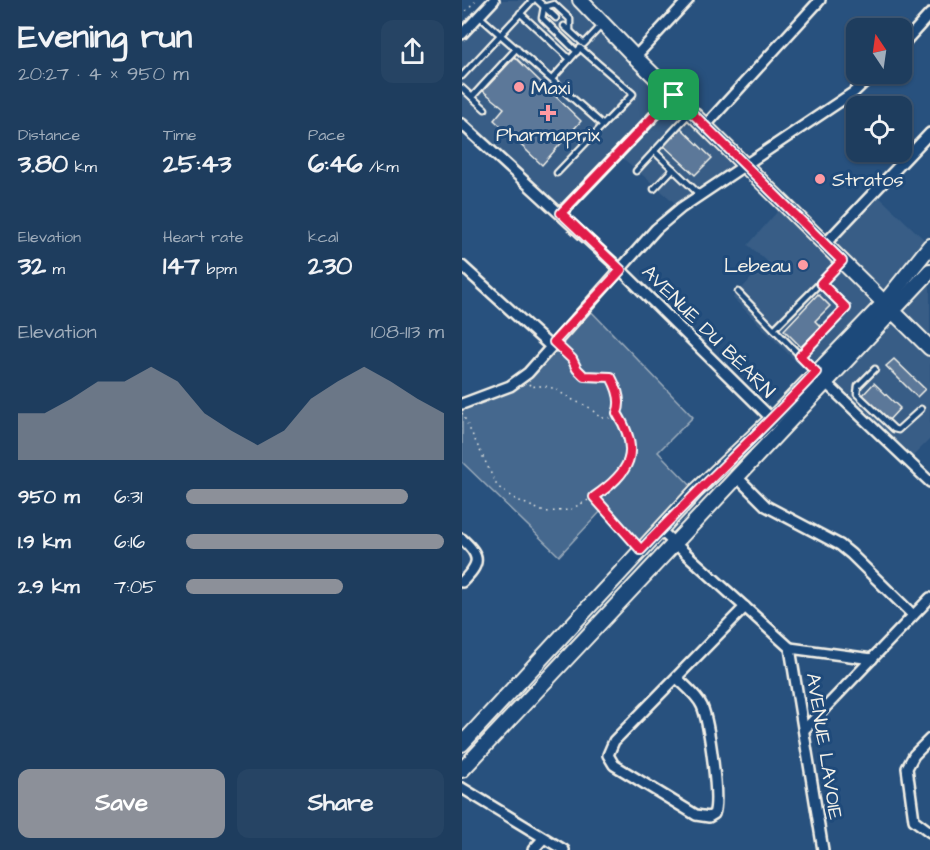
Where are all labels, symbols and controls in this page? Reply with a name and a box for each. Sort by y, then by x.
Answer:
text: Evening run [18,14,192,60]
north arrow [846,18,912,84]
map controls [846,18,912,162]
button: share [381,20,444,83]
text: 20:27 · 4 × 950 m [18,60,189,88]
pin [648,69,699,120]
place label: Maxi [531,74,570,102]
icon: arrive [657,78,690,111]
marker: Maxi [512,80,526,94]
button: locate [846,96,912,162]
marker: Pharmaprix [541,106,555,120]
place label: Pharmaprix [496,121,601,149]
text: Distance [18,124,80,146]
text: Time [163,124,197,146]
text: Pace [308,124,345,146]
text: 3.80 [18,146,68,182]
text: 25:43 [163,146,232,182]
text: 6:46 [308,146,363,182]
text: km [68,156,97,178]
text: /km [363,156,399,178]
place label: Stratos [832,166,904,194]
marker: Stratos [813,172,827,186]
text: Elevation [18,226,81,248]
text: Heart rate [163,226,243,248]
text: kcal [308,226,339,248]
text: 32 [18,248,46,284]
text: 147 [163,248,200,284]
text: 230 [308,248,353,284]
place label: Lebeau [724,252,791,280]
text: m [46,258,65,280]
text: bpm [200,258,237,280]
marker: Lebeau [796,258,810,272]
street label: AVENUE DU BÉARN [635,259,781,405]
text: Elevation [18,318,97,346]
text: 108–113 m [371,318,444,346]
text: 950 m [18,483,80,511]
text: 6:31 [114,483,143,511]
text: 1.9 km [18,528,71,556]
text: 6:16 [114,528,145,556]
text: 2.9 km [18,573,80,601]
text: 7:05 [114,573,156,601]
street label: AVENUE LAVOIE [799,671,849,822]
button: Save [18,769,225,838]
button: Share [237,769,444,838]

